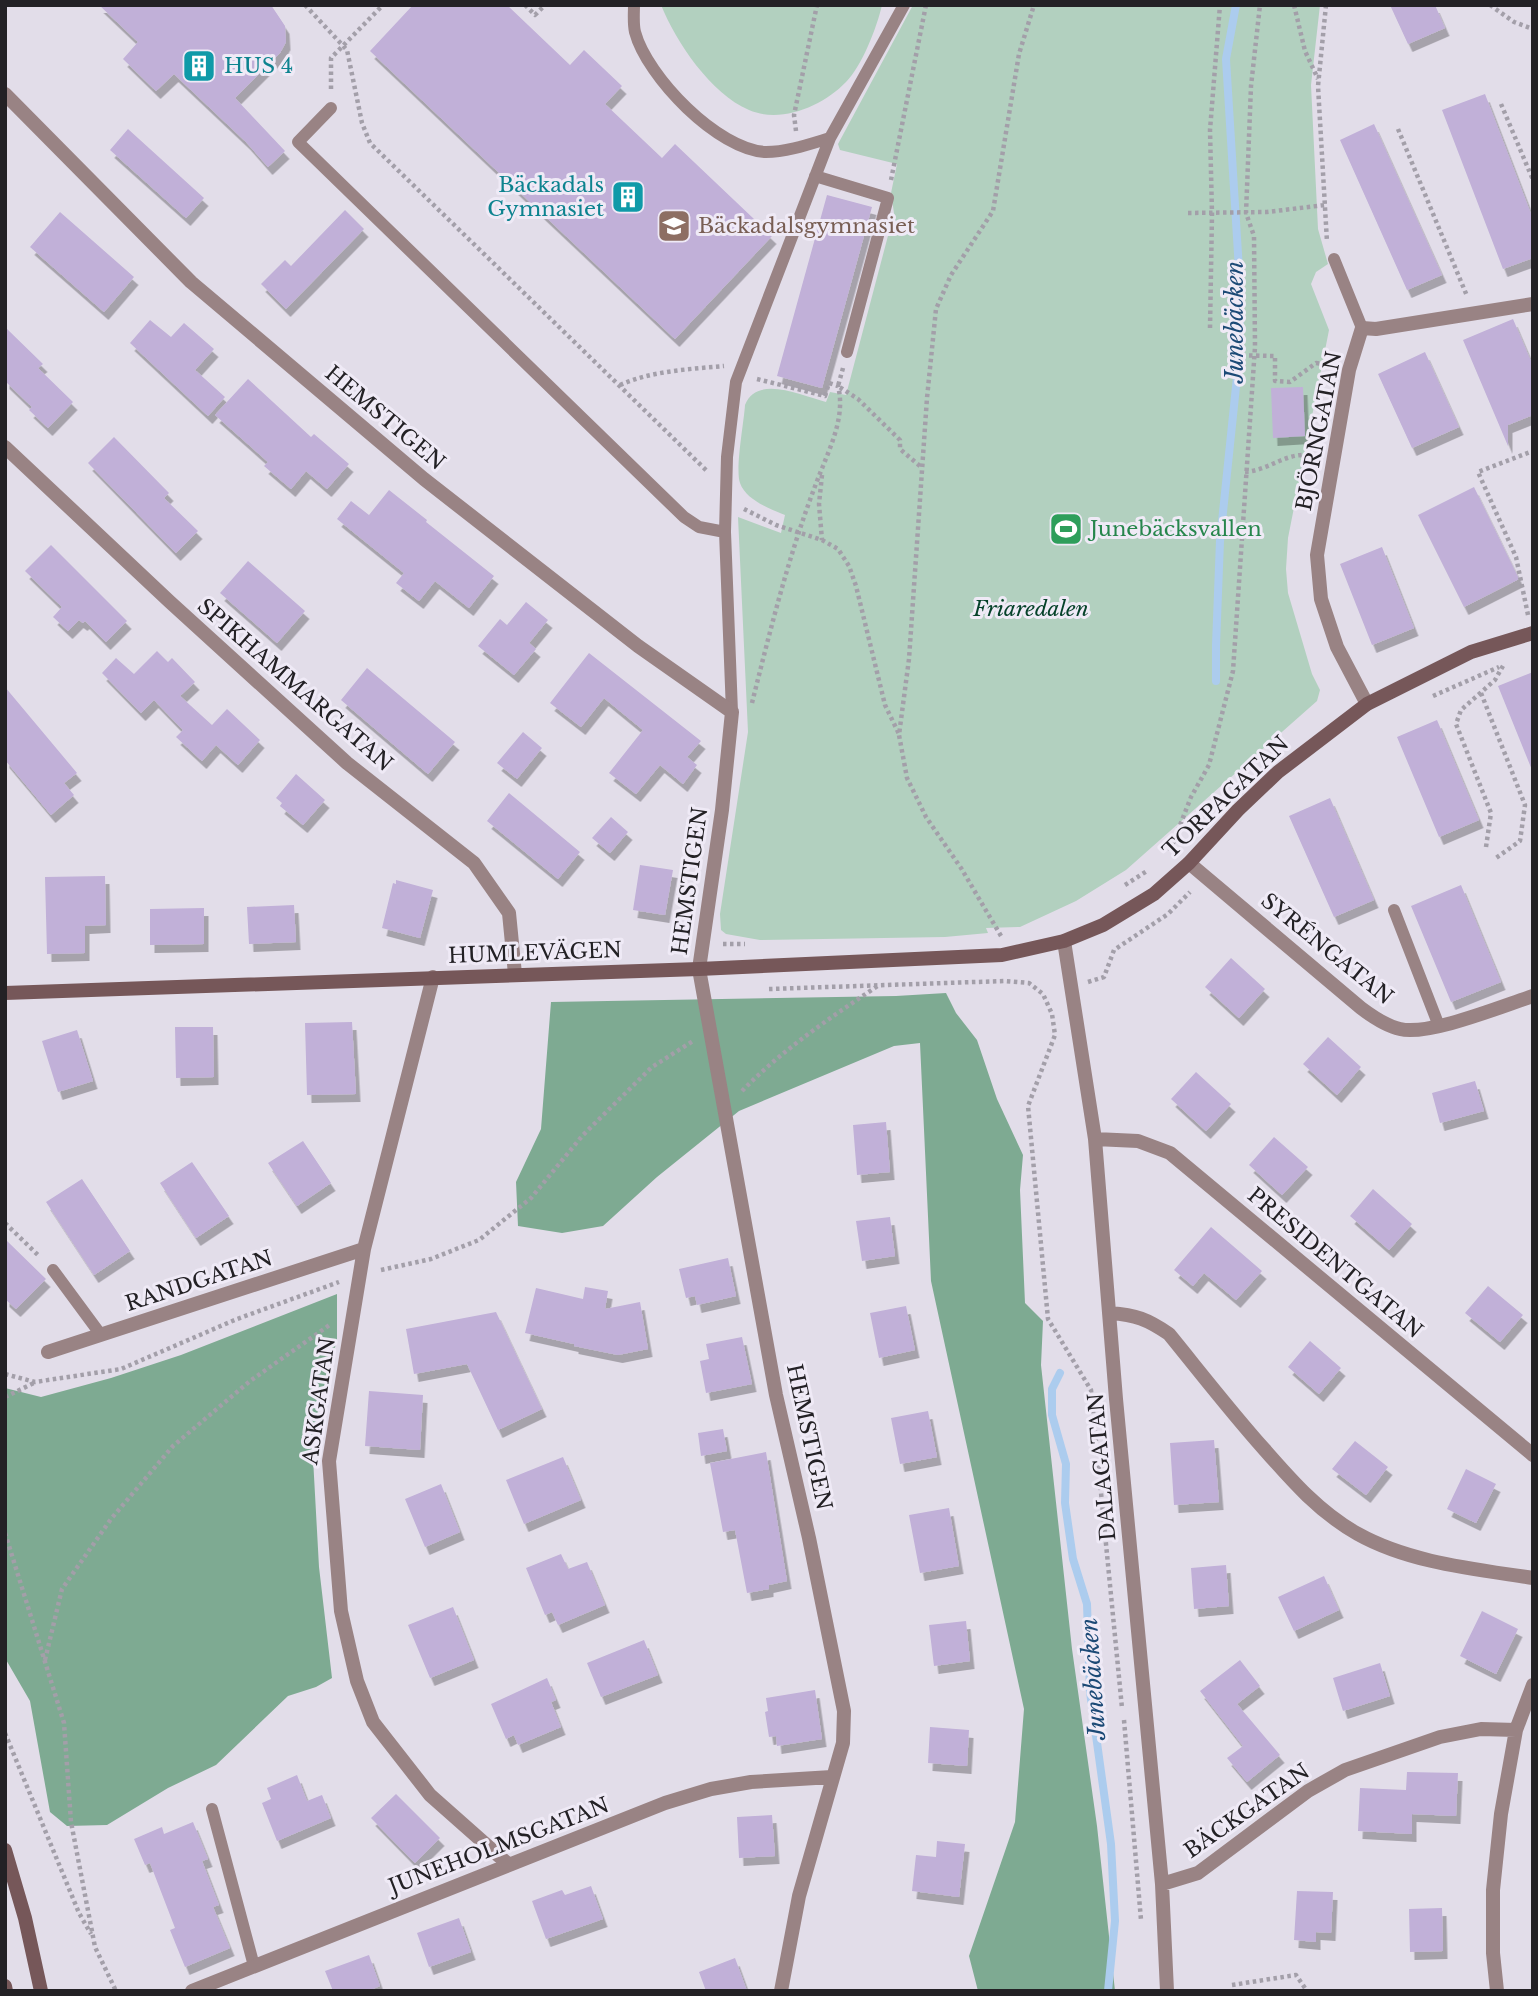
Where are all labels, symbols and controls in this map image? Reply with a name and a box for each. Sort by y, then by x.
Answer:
building icon: HUS 4 [180,47,218,85]
place label: HUS 4 [224,53,293,79]
place label: Bäckadals Gymnasiet [487,172,604,222]
building icon: Bäckadals Gymnasiet [609,178,647,216]
school or university icon: Bäckadalsgymnasiet [655,207,693,245]
place label: Bäckadalsgymnasiet [698,213,915,239]
water label: Junebäcken [1221,261,1249,384]
street label: BJÖRNGATAN [1291,349,1347,513]
street label: HEMSTIGEN [320,360,450,476]
sports icon: Junebäcksvallen [1047,510,1085,548]
place label: Junebäcksvallen [1087,516,1262,542]
street label: SPIKHAMMARGATAN [192,593,398,777]
park label: Friaredalen [972,596,1089,622]
street label: TORPAGATAN [1158,730,1294,864]
street label: HEMSTIGEN [667,805,713,956]
street label: SYRÉNGATAN [1256,888,1398,1010]
street label: HUMLEVÄGEN [448,937,622,969]
street label: PRESIDENTGATAN [1242,1182,1428,1344]
street label: RANDGATAN [122,1245,276,1317]
street label: ASKGATAN [297,1336,341,1467]
street label: HEMSTIGEN [781,1362,837,1513]
street label: DALAGATAN [1083,1392,1121,1542]
water label: Junebäcken [1075,1617,1111,1742]
street label: BÄCKGATAN [1179,1758,1315,1864]
street label: JUNEHOLMSGATAN [382,1792,613,1901]

